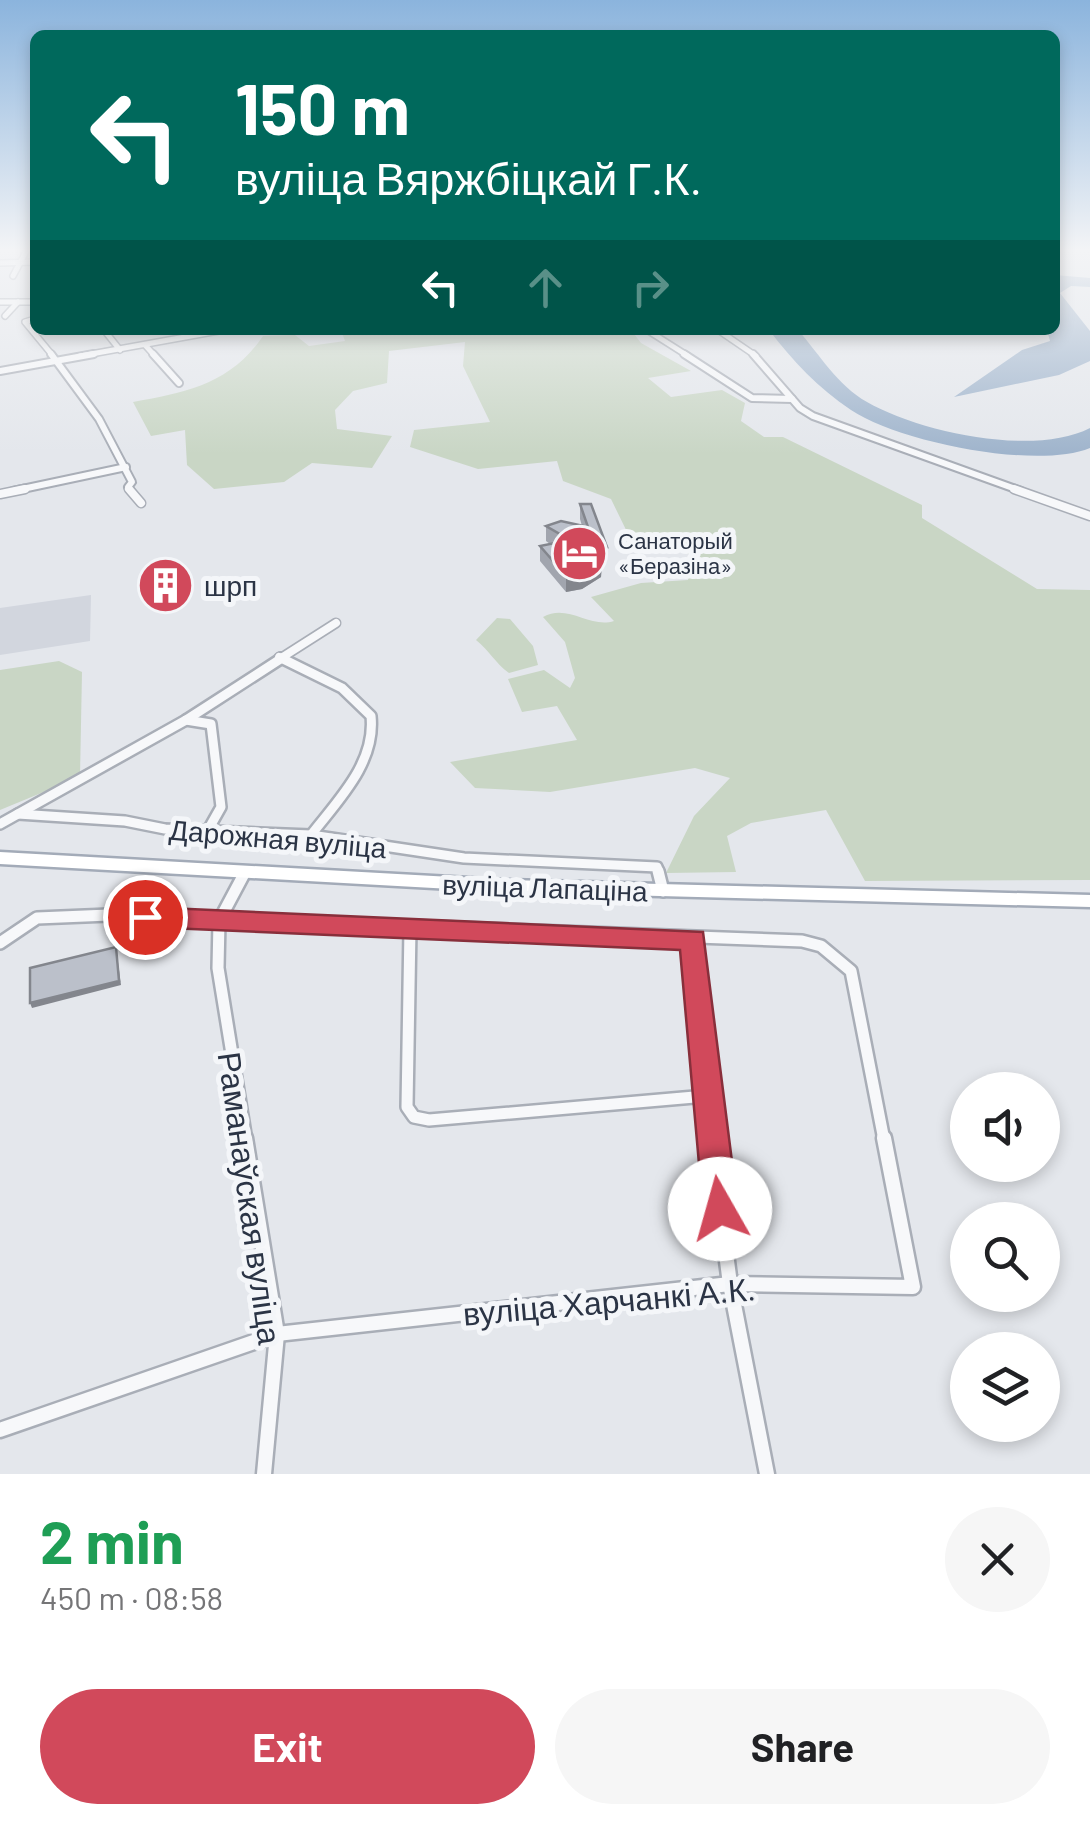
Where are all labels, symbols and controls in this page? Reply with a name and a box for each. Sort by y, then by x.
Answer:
text: 150 m [235,65,410,149]
icon: left [70,70,200,200]
text: вуліца Вяржбіцкай Г.К. [235,150,702,204]
icon: left [413,260,468,315]
icon: ahead [518,260,573,315]
icon: right [623,260,678,315]
hotel icon: Санаторый «Беразіна» [549,523,609,583]
place label: Санаторый «Беразіна» [618,527,733,579]
building icon: шрп [135,555,195,615]
place label: шрп [204,568,257,602]
street label: Дарожная вуліца [168,812,388,864]
street label: вуліца Лапаціна [442,866,649,908]
pin [103,875,188,960]
icon: arrive [118,890,173,945]
street label: Раманаўская вуліца [211,1049,290,1347]
map controls [950,1072,1060,1442]
button: sound [950,1072,1060,1182]
position arrow [668,1157,772,1261]
button: search [950,1202,1060,1312]
street label: вуліца Харчанкі А.К. [461,1268,757,1333]
button: layers [950,1332,1060,1442]
text: 2 min [40,1504,184,1576]
button: close [945,1507,1050,1612]
text: 450 m · 08:58 [40,1578,223,1616]
button: Exit [40,1689,535,1804]
button: Share [555,1689,1050,1804]

